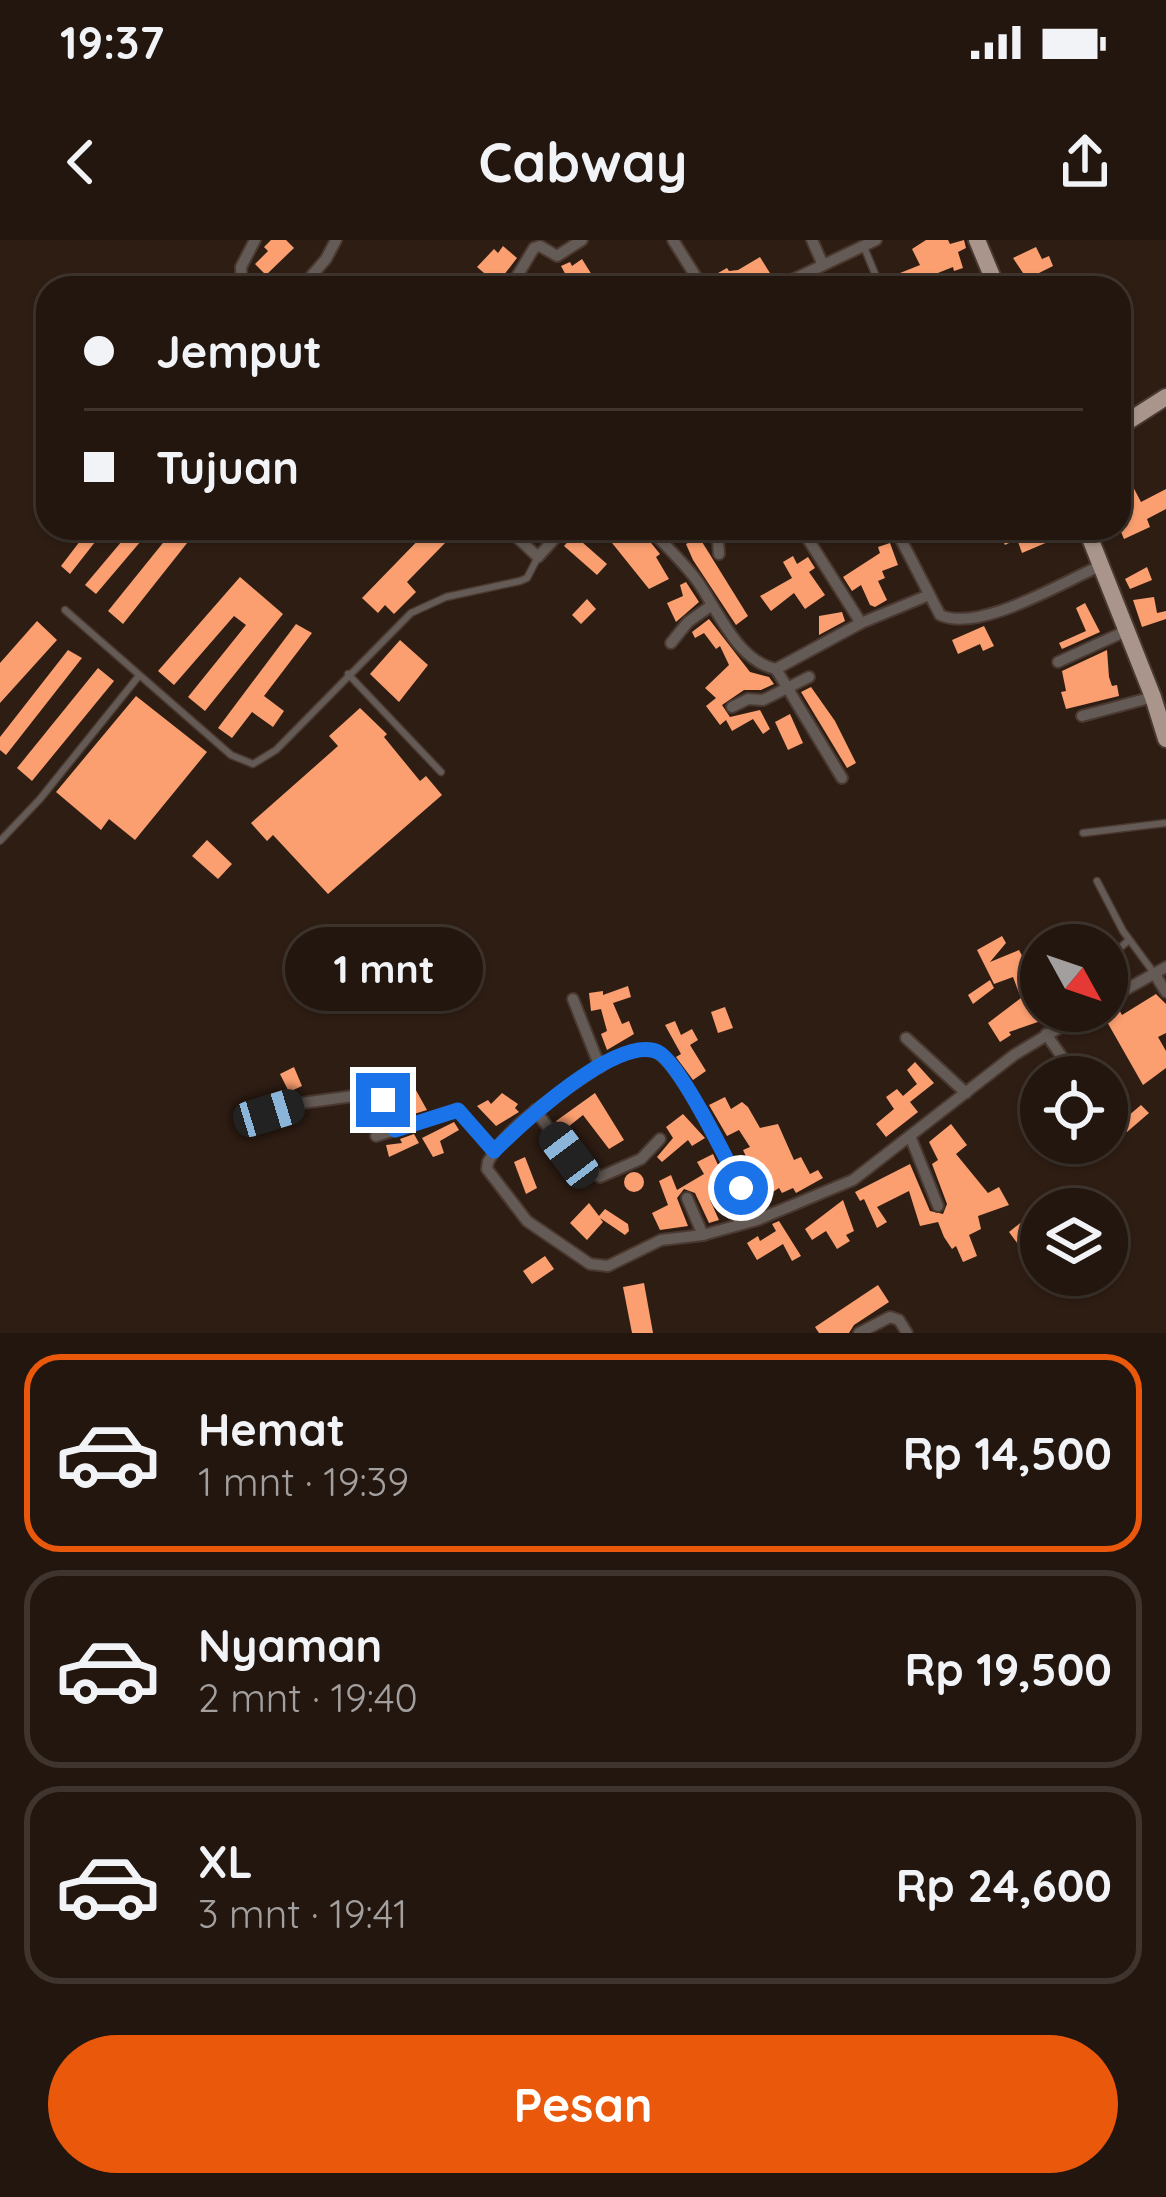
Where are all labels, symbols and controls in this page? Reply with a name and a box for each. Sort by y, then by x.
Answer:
text: 19:37 [60,14,164,70]
text: Cabway [479,128,687,196]
icon: back [48,129,114,195]
icon: share [1052,129,1118,195]
text: Jemput [156,323,322,379]
text: Tujuan [156,439,299,495]
north arrow [1020,924,1128,1032]
map controls [1020,924,1128,1296]
callout: 1 mnt [284,926,482,1010]
text: 1 mnt [333,944,435,993]
button: locate [1020,1056,1128,1164]
route end [356,1073,410,1127]
car [229,1085,309,1141]
car [533,1115,605,1195]
route start [714,1161,768,1215]
button: layers [1020,1188,1128,1296]
icon: car [54,1399,162,1507]
text: Hemat [198,1401,345,1457]
text: Rp 14,500 [903,1425,1112,1481]
text: 1 mnt · 19:39 [198,1457,409,1506]
icon: car [54,1615,162,1723]
text: Nyaman [198,1617,382,1673]
text: Rp 19,500 [905,1641,1112,1697]
text: 2 mnt · 19:40 [198,1673,418,1722]
icon: car [54,1831,162,1939]
text: XL [198,1833,253,1889]
text: Rp 24,600 [896,1857,1112,1913]
text: 3 mnt · 19:41 [198,1889,408,1938]
button: Pesan [48,2035,1118,2173]

